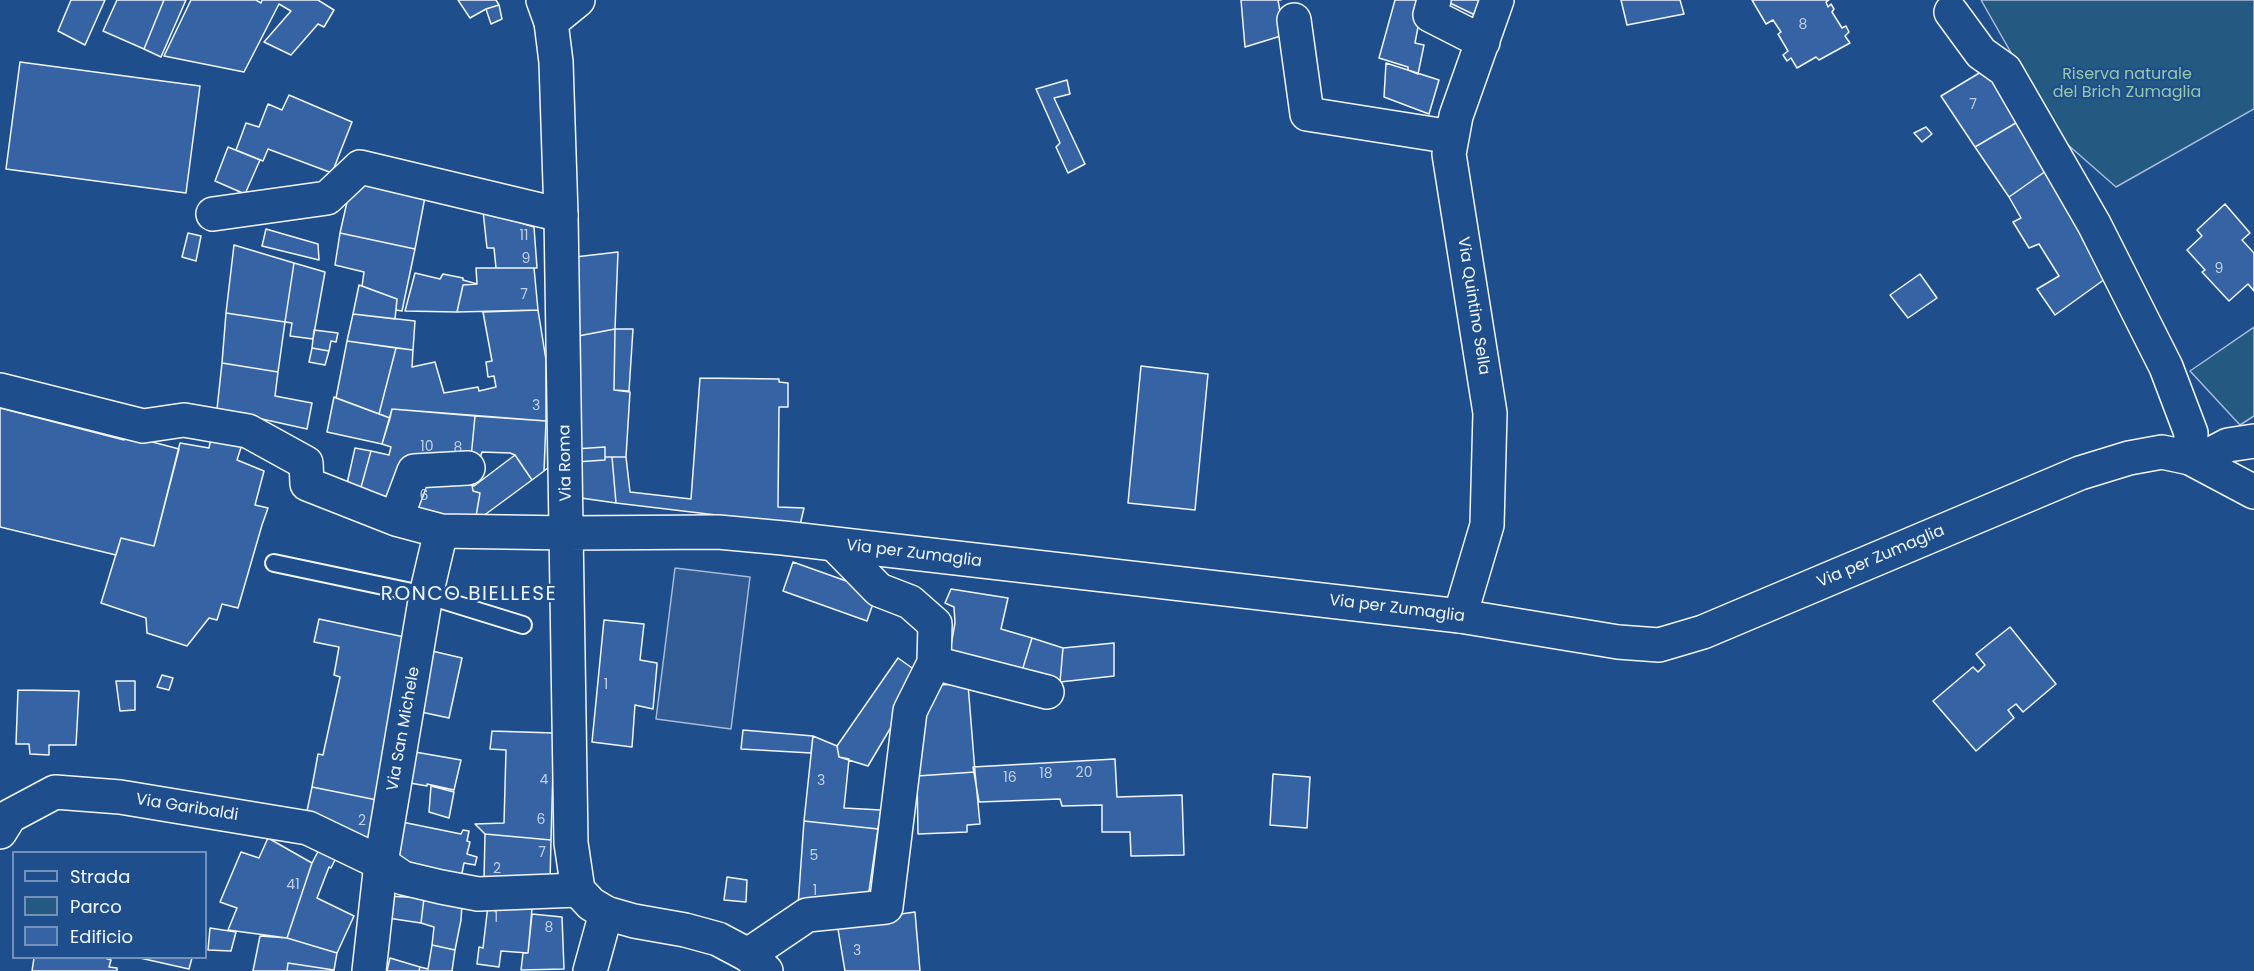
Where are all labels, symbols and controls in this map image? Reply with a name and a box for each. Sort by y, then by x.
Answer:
house number: 8 [1799,17,1807,33]
park label: Riserva naturale del Brich Zumaglia [2053,65,2201,103]
house number: 7 [1969,97,1977,113]
house number: 11 [520,228,528,244]
street label: Via Quintino Sella [1453,236,1493,376]
house number: 9 [522,251,530,267]
house number: 9 [2215,261,2223,277]
house number: 7 [520,287,528,303]
house number: 3 [532,398,540,414]
street label: Via Roma [556,424,576,502]
house number: 10 [420,439,434,455]
house number: 8 [454,440,462,456]
house number: 6 [420,488,428,504]
street label: Via per Zumaglia [1814,521,1948,593]
street label: Via per Zumaglia [845,536,983,572]
district label: RONCO BIELLESE [381,583,557,607]
street label: Via per Zumaglia [1328,591,1466,627]
street label: Via San Michele [384,665,424,793]
house number: 1 [604,677,608,693]
house number: 20 [1076,765,1092,781]
house number: 18 [1039,766,1053,782]
house number: 16 [1003,770,1017,786]
house number: 4 [540,772,548,788]
house number: 3 [817,773,825,789]
street label: Via Garibaldi [134,790,240,826]
house number: 6 [537,812,545,828]
house number: 2 [358,813,366,829]
house number: 7 [538,845,546,861]
house number: 5 [810,848,818,864]
legend [12,851,207,959]
house number: 2 [493,861,501,877]
text: Strada [70,864,130,889]
house number: 41 [286,877,300,893]
house number: 1 [813,883,817,899]
text: Parco [70,894,122,919]
house number: 1 [494,910,498,926]
house number: 8 [545,920,553,936]
text: Edificio [70,924,133,949]
house number: 3 [853,943,861,959]

